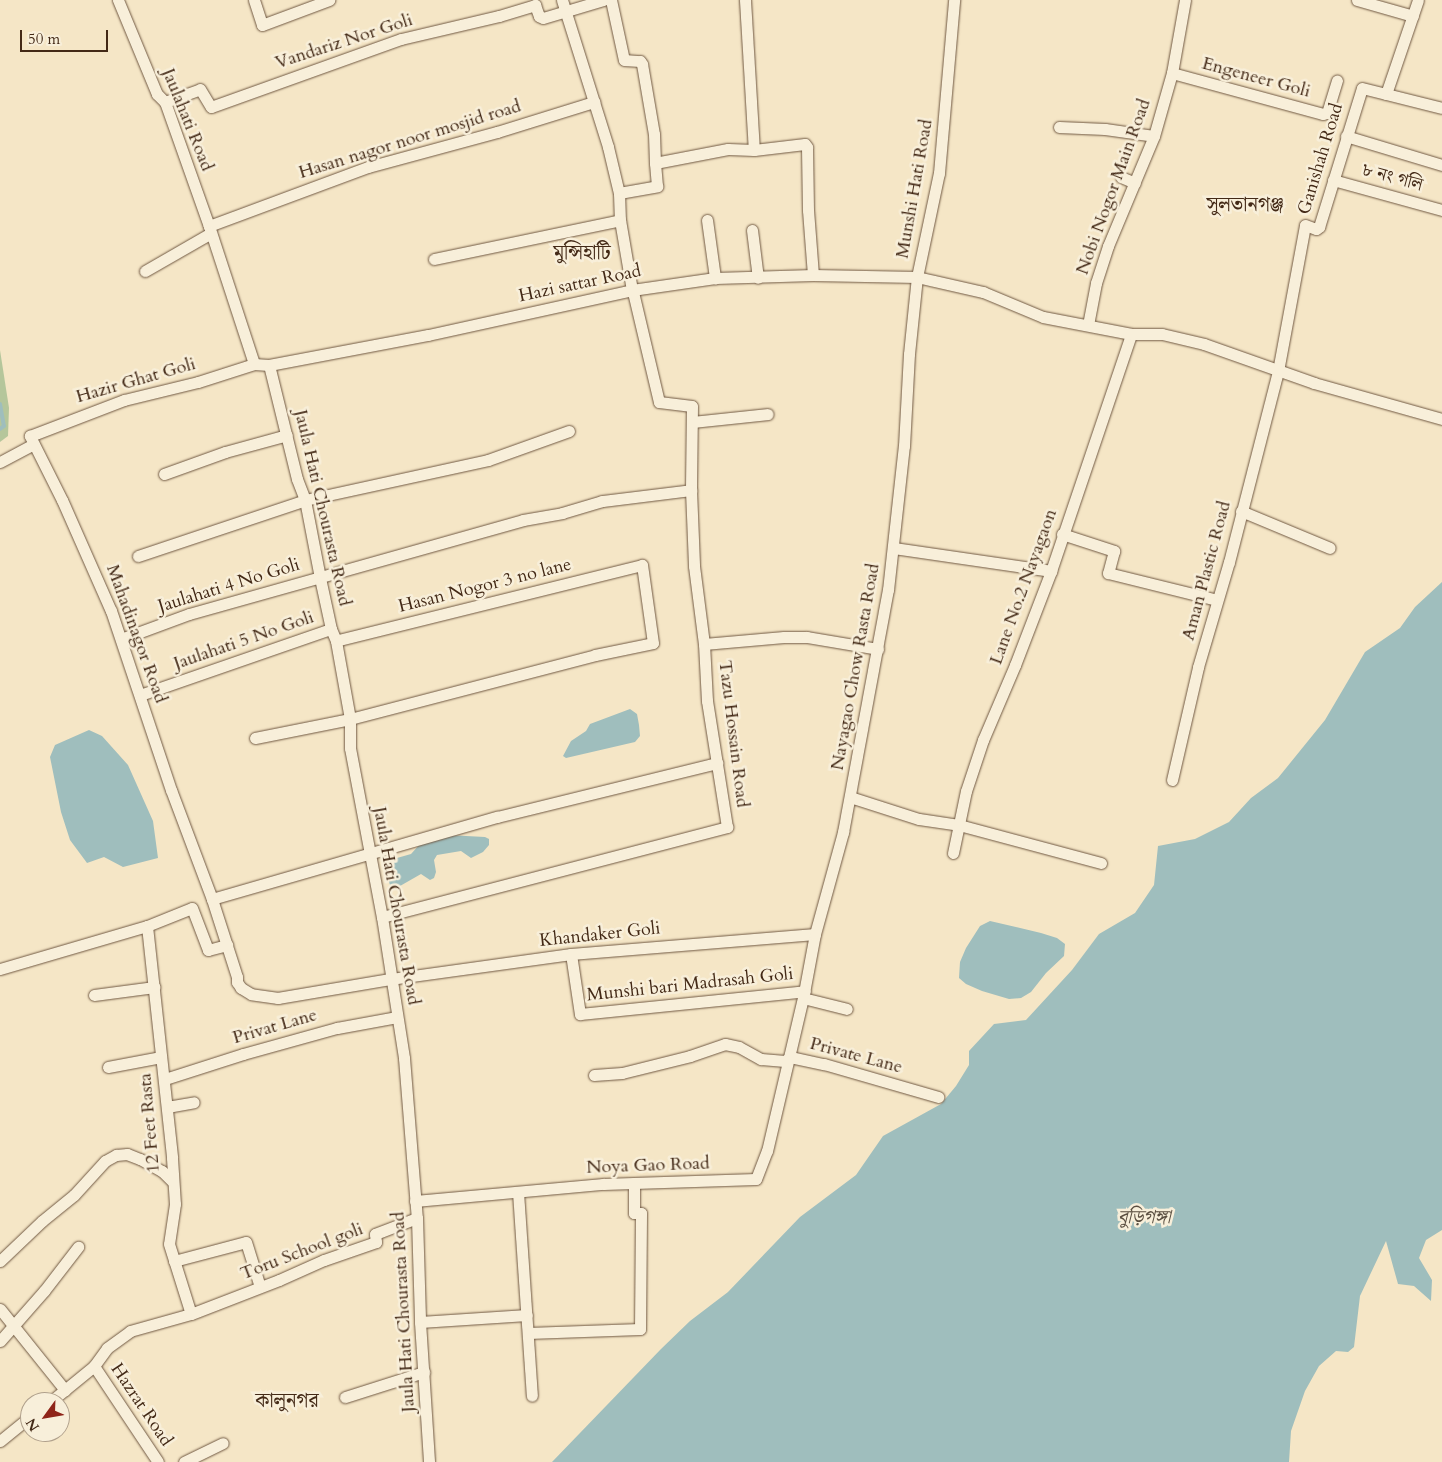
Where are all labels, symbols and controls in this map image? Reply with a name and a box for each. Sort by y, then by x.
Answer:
street label: Vandariz Nor Goli [273,10,415,74]
scale bar [22,20,110,52]
text: 50 m [28,29,60,49]
street label: Engeneer Goli [1199,53,1313,103]
street label: Jaulahati Road [157,65,217,175]
street label: Hasan nagor noor mosjid road [296,96,524,184]
street label: Nobi Nogor Main Road [1072,96,1156,278]
street label: Ganishah Road [1294,101,1348,217]
street label: Munshi Hati Road [892,118,938,260]
street label: ৮ নং গলি [1359,159,1425,197]
district label: সুলতানগঞ্জ [1206,192,1284,216]
district label: মুন্সিহাটি [553,240,611,264]
street label: Hazi sattar Road [517,260,643,308]
street label: Hazir Ghat Goli [74,354,198,408]
street label: Jaula Hati Chourasta Road [289,408,355,608]
street label: Aman Plastic Road [1178,499,1236,643]
street label: Lane No.2 Nayagaon [986,506,1062,668]
street label: Jaulahati 4 No Goli [156,554,302,618]
street label: Hasan Nogor 3 no lane [396,554,574,618]
street label: Mahadinagor Road [101,562,171,706]
street label: Nayagao Chow Rasta Road [827,562,885,772]
street label: Jaulahati 5 No Goli [171,607,317,675]
street label: Tazu Hossain Road [713,659,753,809]
street label: Jaula Hati Chourasta Road [368,805,424,1007]
street label: Khandaker Goli [538,918,662,952]
street label: Munshi bari Madrasah Goli [586,963,794,1007]
street label: Privat Lane [230,1005,320,1049]
street label: Private Lane [807,1033,905,1079]
street label: 12 Feet Rasta [135,1072,165,1174]
street label: Noya Gao Road [586,1153,710,1179]
water label: বুড়িগঙ্গা [1118,1207,1170,1229]
street label: Jaula Hati Chourasta Road [388,1211,420,1413]
street label: Toru School goli [238,1219,366,1285]
street label: Hazrat Road [105,1359,177,1451]
district label: কালুনগর [255,1388,319,1412]
north arrow [20,1392,70,1442]
text: N [21,1414,44,1435]

